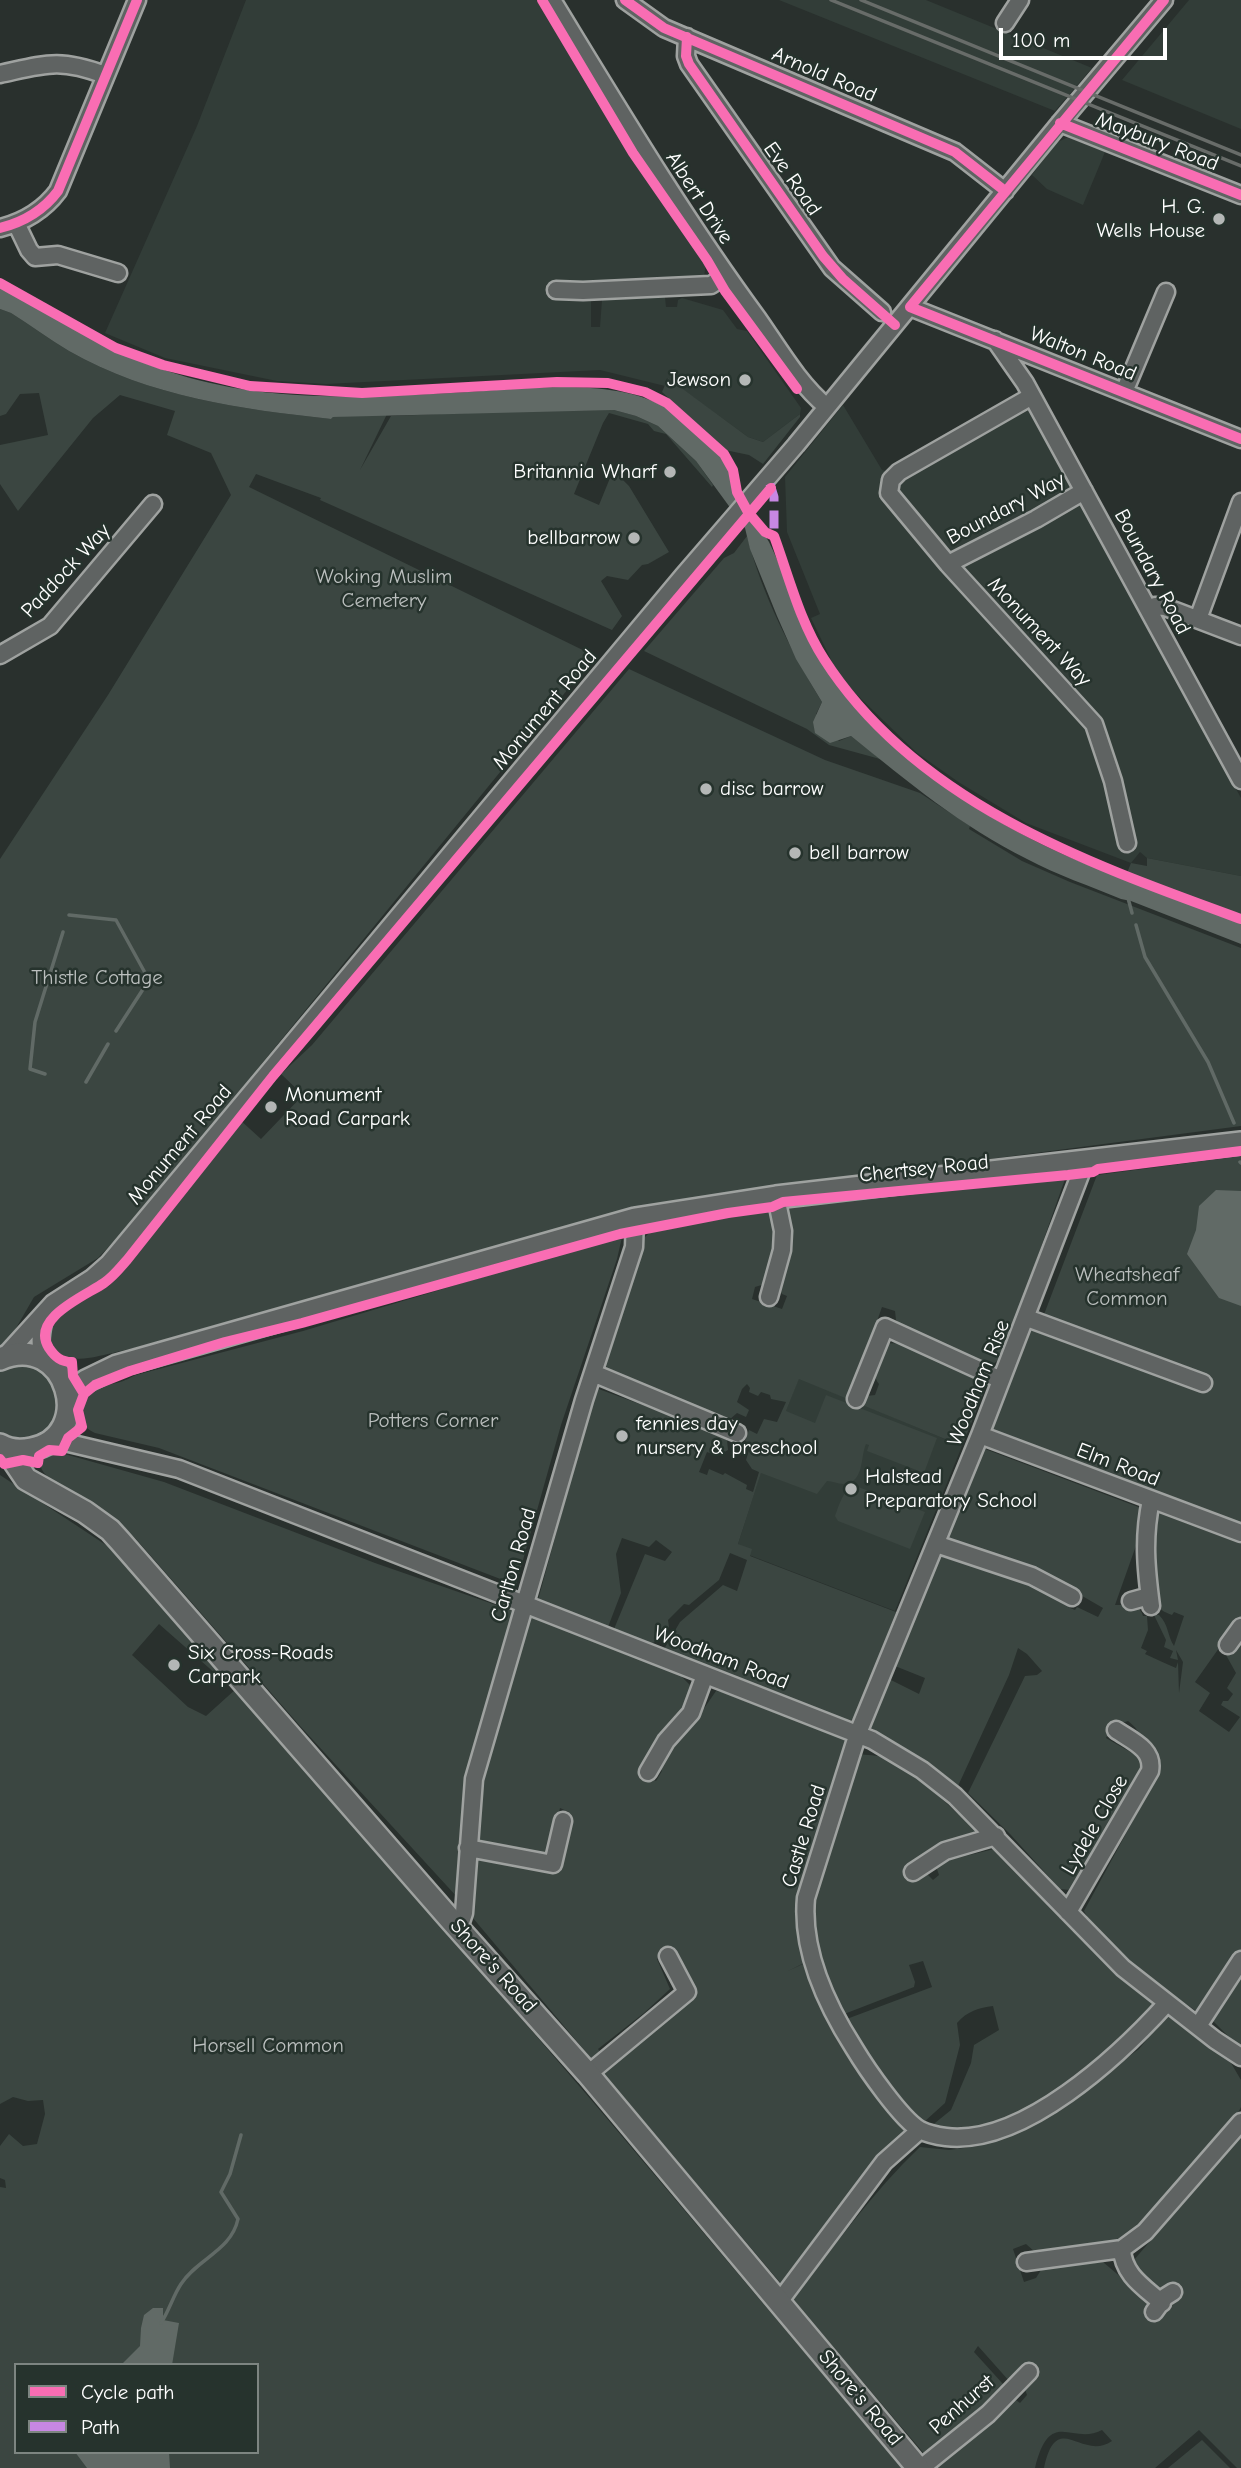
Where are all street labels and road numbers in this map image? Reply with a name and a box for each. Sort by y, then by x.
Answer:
street label: Arnold Road [768,42,880,108]
street label: Maybury Road [1092,107,1222,177]
street label: Eve Road [758,137,826,221]
street label: Albert Drive [660,147,738,249]
street label: Walton Road [1026,321,1140,387]
street label: Boundary Way [943,467,1069,551]
street label: Boundary Road [1108,505,1196,639]
street label: Paddock Way [16,519,116,623]
street label: Monument Way [982,572,1096,692]
street label: Monument Road [487,645,603,775]
street label: Monument Road [122,1080,238,1210]
street label: Chertsey Road [858,1150,990,1188]
street label: Woodham Rise [942,1316,1016,1450]
street label: Elm Road [1073,1438,1163,1492]
street label: Carlton Road [486,1505,542,1625]
street label: Woodham Road [650,1621,792,1695]
street label: Lydele Close [1056,1771,1134,1879]
street label: Castle Road [776,1782,832,1890]
street label: Shore's Road [444,1914,542,2018]
street label: Shore's Road [813,2345,907,2451]
street label: Penhurst [924,2370,1000,2440]

